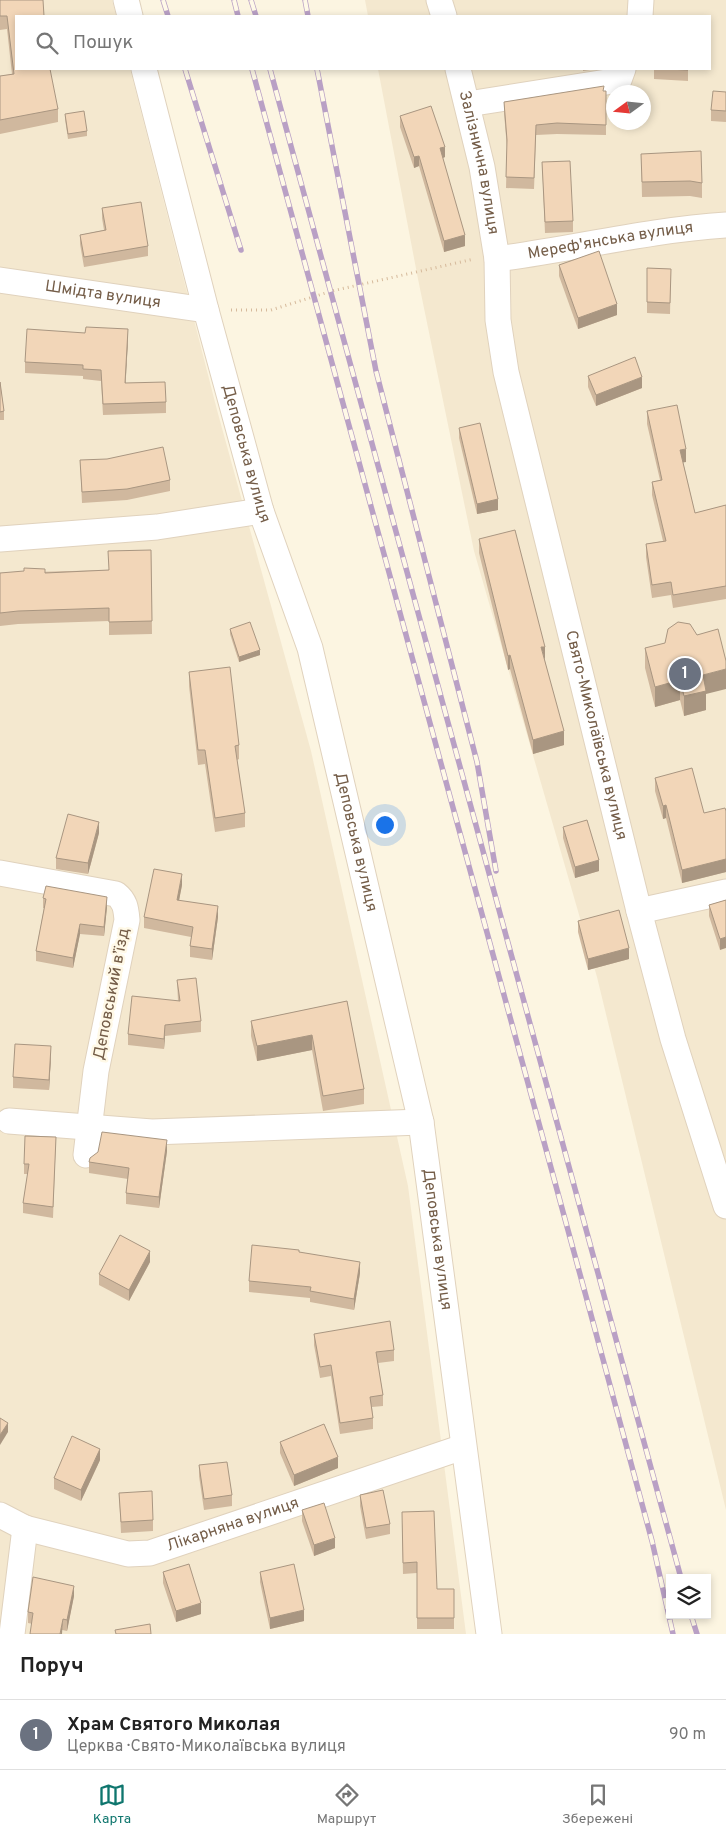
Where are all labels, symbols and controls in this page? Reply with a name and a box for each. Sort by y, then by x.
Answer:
search box [15,15,711,70]
icon: search [33,29,61,57]
text: Пошук [73,31,133,55]
north arrow [606,85,651,130]
street label: Залізнична вулиця [454,89,503,236]
street label: Мереф'янська вулиця [526,218,694,264]
street label: Шмідта вулиця [44,277,162,313]
street label: Деповська вулиця [217,382,275,526]
street label: Свято-Миколаївська вулиця [560,629,631,842]
pin: 1 [669,655,701,693]
street label: Деповська вулиця [329,770,381,914]
your location [372,812,398,838]
street label: Деповський в’їзд [89,926,135,1062]
street label: Деповська вулиця [417,1167,456,1312]
street label: Лікарняна вулиця [164,1493,302,1557]
map controls [666,1574,711,1619]
button: layers [666,1574,711,1619]
text: Поруч [20,1653,84,1680]
text: Храм Святого Миколая [67,1713,280,1737]
text: 1 [33,1725,39,1745]
text: 90 m [669,1725,706,1745]
text: Церква · Свято-Миколаївська вулиця [67,1737,346,1757]
tab: Карта [93,1781,131,1828]
tab: Маршрут [317,1781,376,1828]
tab: Збережені [562,1781,633,1828]

